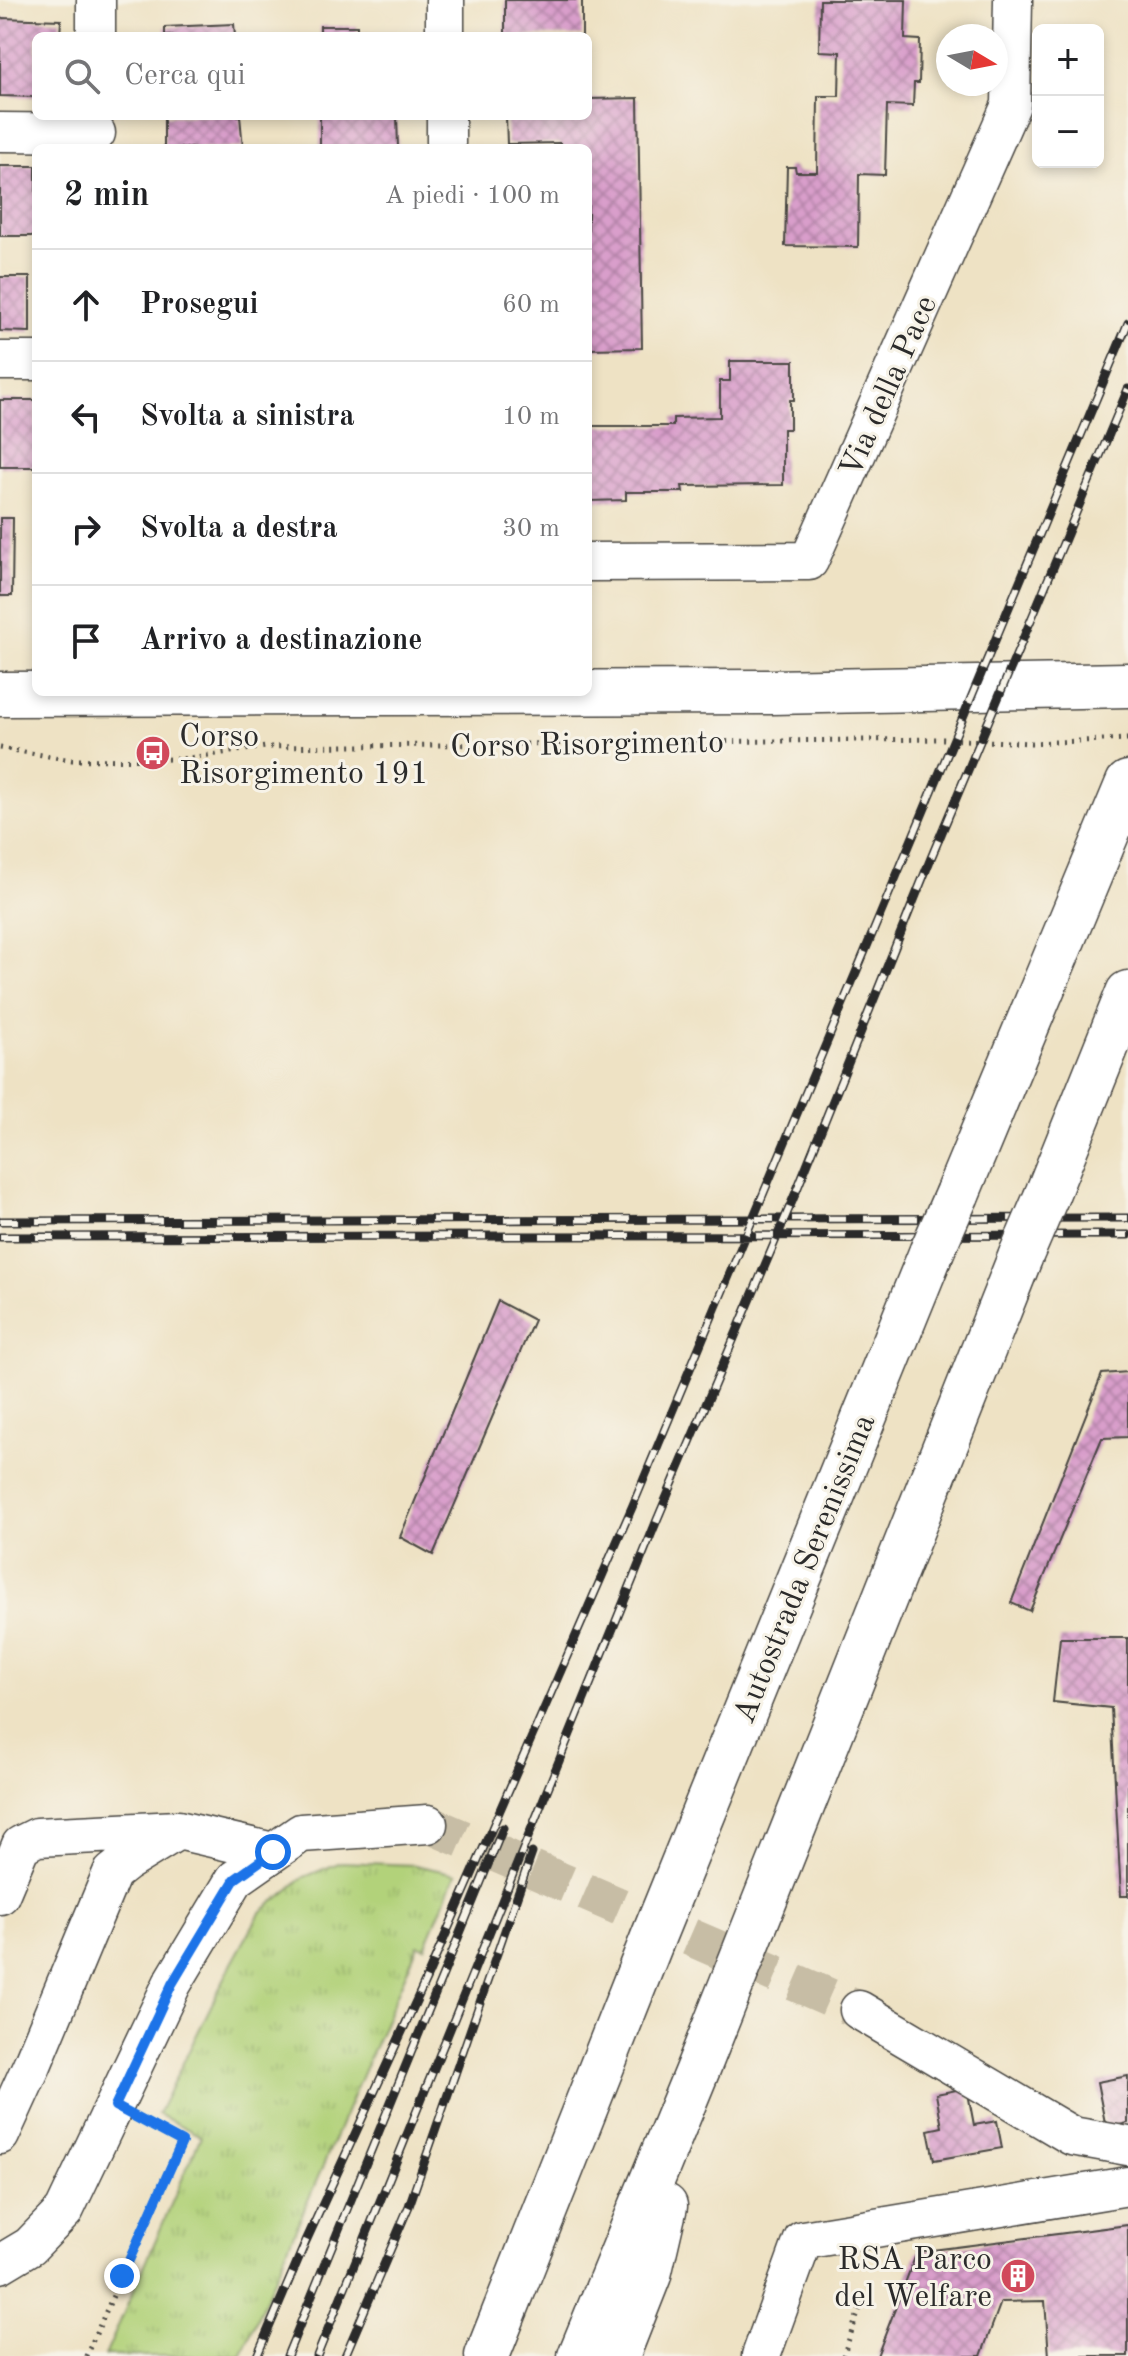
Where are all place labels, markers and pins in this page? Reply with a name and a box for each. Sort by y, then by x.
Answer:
place label: Corso Risorgimento 191 [179,722,428,791]
bus stop icon: Corso Risorgimento 191 [134,734,172,772]
place label: RSA Parco del Welfare [834,2245,992,2314]
building icon: RSA Parco del Welfare [999,2257,1037,2295]

